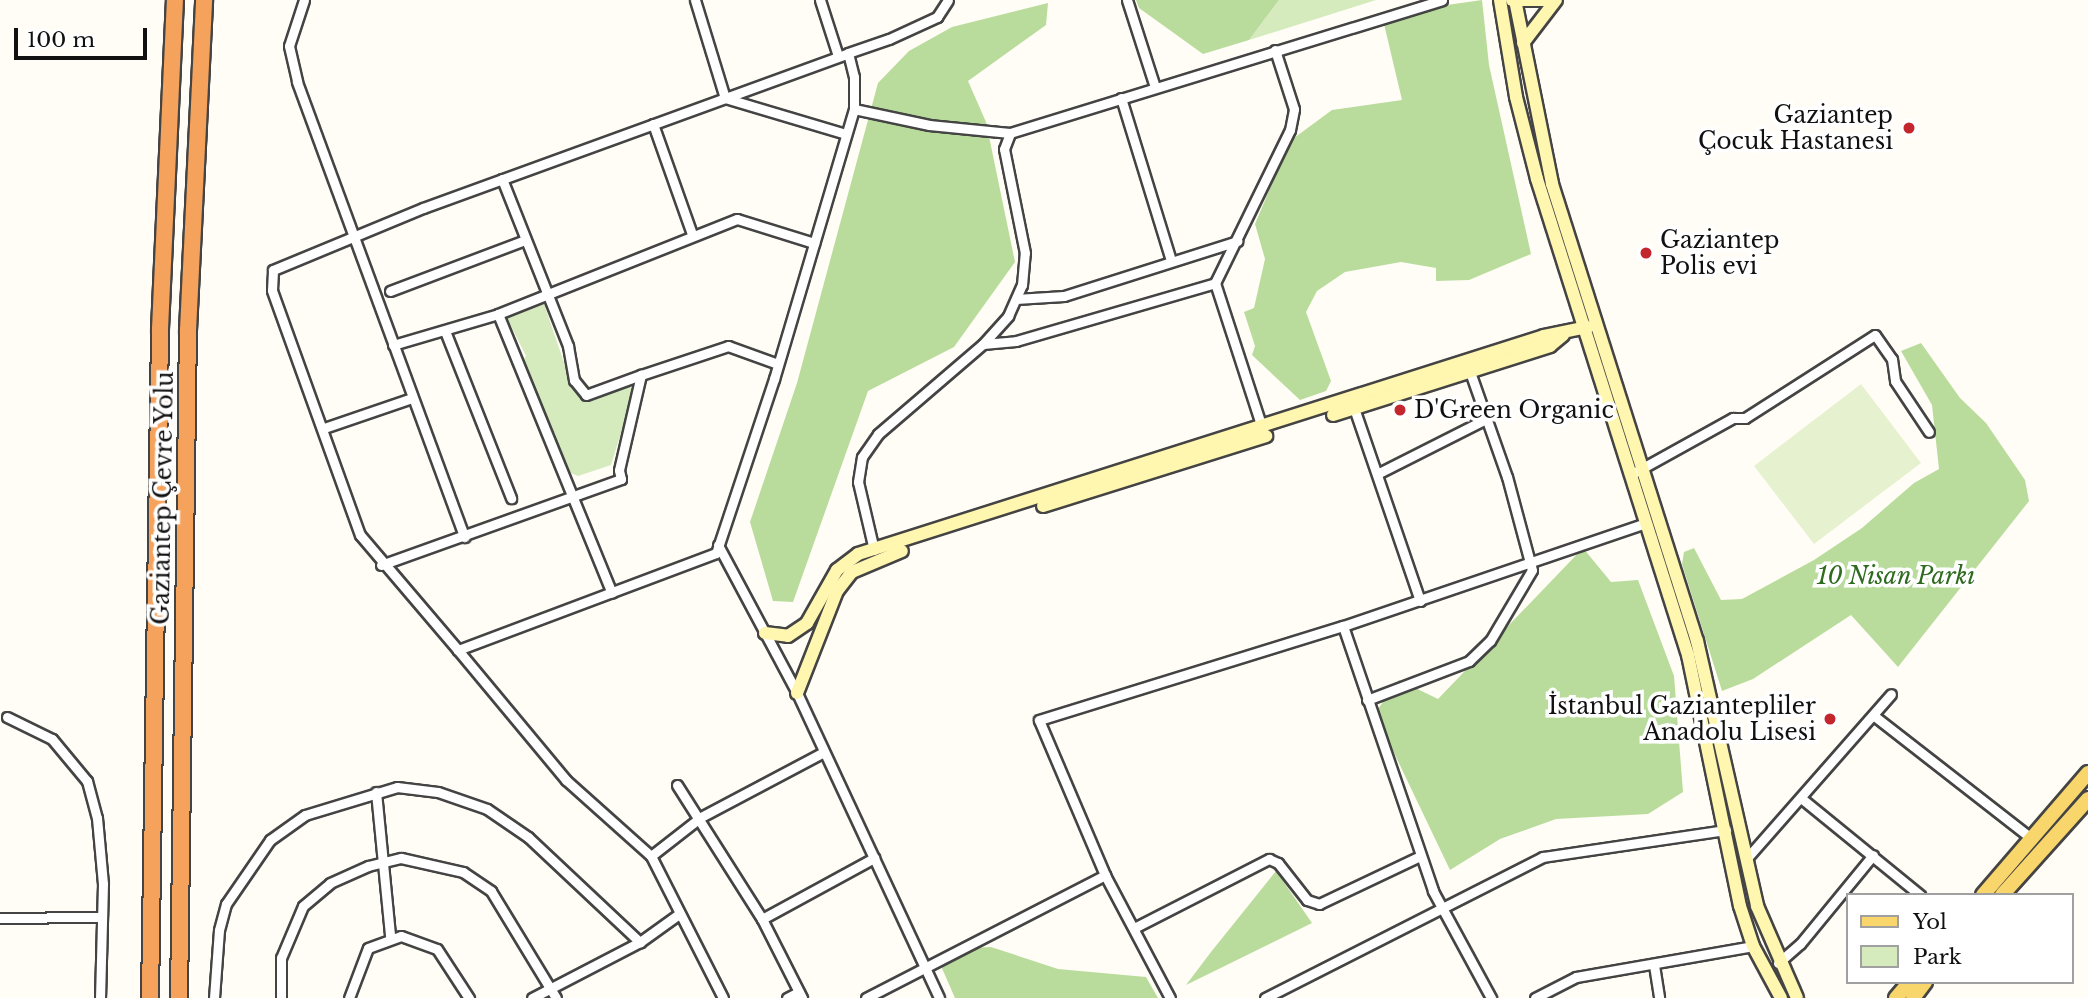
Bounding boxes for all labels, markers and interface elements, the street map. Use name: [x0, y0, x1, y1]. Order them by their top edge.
scale bar: [18, 14, 150, 58]
text: 100 m: [27, 27, 95, 53]
place label: Gaziantep Çocuk Hastanesi: [1698, 101, 1893, 155]
marker: Gaziantep Çocuk Hastanesi: [1899, 118, 1919, 138]
place label: Gaziantep Polis evi: [1660, 226, 1779, 280]
marker: Gaziantep Polis evi: [1638, 245, 1654, 261]
street label: Gaziantep Çevre Yolu: [147, 371, 179, 625]
place label: D'Green Organic: [1414, 396, 1614, 424]
marker: D'Green Organic: [1392, 402, 1408, 418]
park label: 10 Nisan Parkı: [1816, 562, 1976, 590]
place label: İstanbul Gaziantepliler Anadolu Lisesi: [1548, 692, 1816, 746]
marker: İstanbul Gaziantepliler Anadolu Lisesi: [1822, 711, 1838, 727]
legend: [1846, 893, 2074, 984]
text: Yol: [1913, 909, 1947, 935]
text: Park: [1913, 944, 1962, 970]

